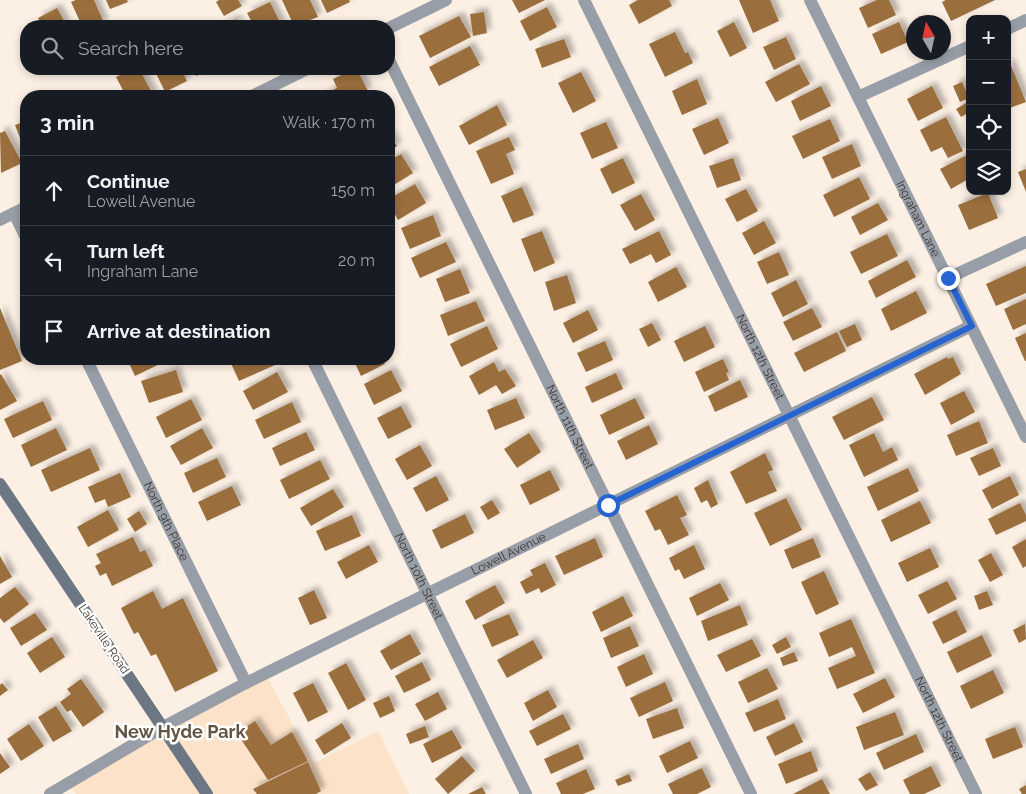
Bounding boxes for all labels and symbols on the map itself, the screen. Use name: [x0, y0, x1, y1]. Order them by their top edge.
north arrow: [906, 15, 951, 60]
street label: Ingraham Lane: [893, 178, 943, 259]
route end: [937, 267, 960, 290]
street label: North 12th Street: [733, 312, 787, 402]
street label: North 11th Street: [543, 382, 597, 471]
street label: North 9th Place: [141, 479, 192, 563]
route start: [597, 494, 620, 517]
street label: Lowell Avenue: [469, 529, 548, 578]
street label: North 10th Street: [392, 531, 446, 622]
street label: Lakeville Road: [76, 602, 132, 676]
street label: North 12th Street: [912, 674, 966, 764]
district label: New Hyde Park: [114, 721, 247, 742]

